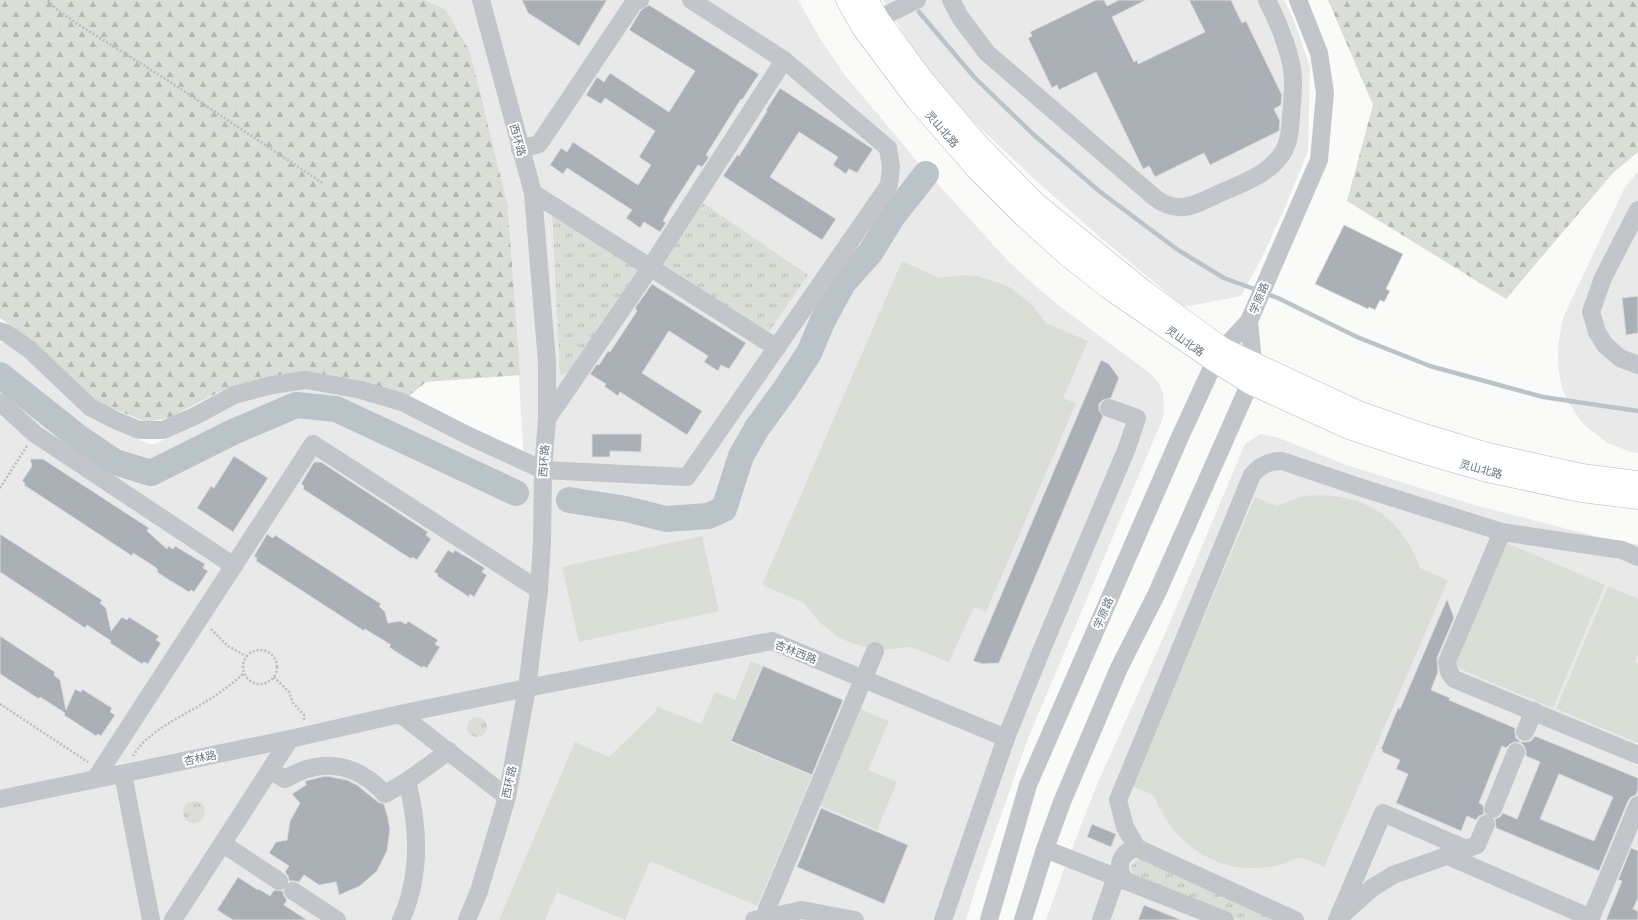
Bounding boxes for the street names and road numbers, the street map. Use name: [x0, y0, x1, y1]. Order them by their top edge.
street label: 灵山北路: [923, 108, 961, 150]
street label: 西环路: [508, 123, 528, 157]
street label: 学原路: [1247, 280, 1271, 316]
street label: 灵山北路: [1164, 323, 1206, 359]
street label: 西环路: [537, 444, 551, 478]
street label: 灵山北路: [1458, 458, 1504, 480]
street label: 学原路: [1091, 595, 1115, 631]
street label: 杏林西路: [773, 638, 819, 666]
street label: 杏林路: [183, 749, 217, 767]
street label: 西环路: [500, 765, 518, 799]

